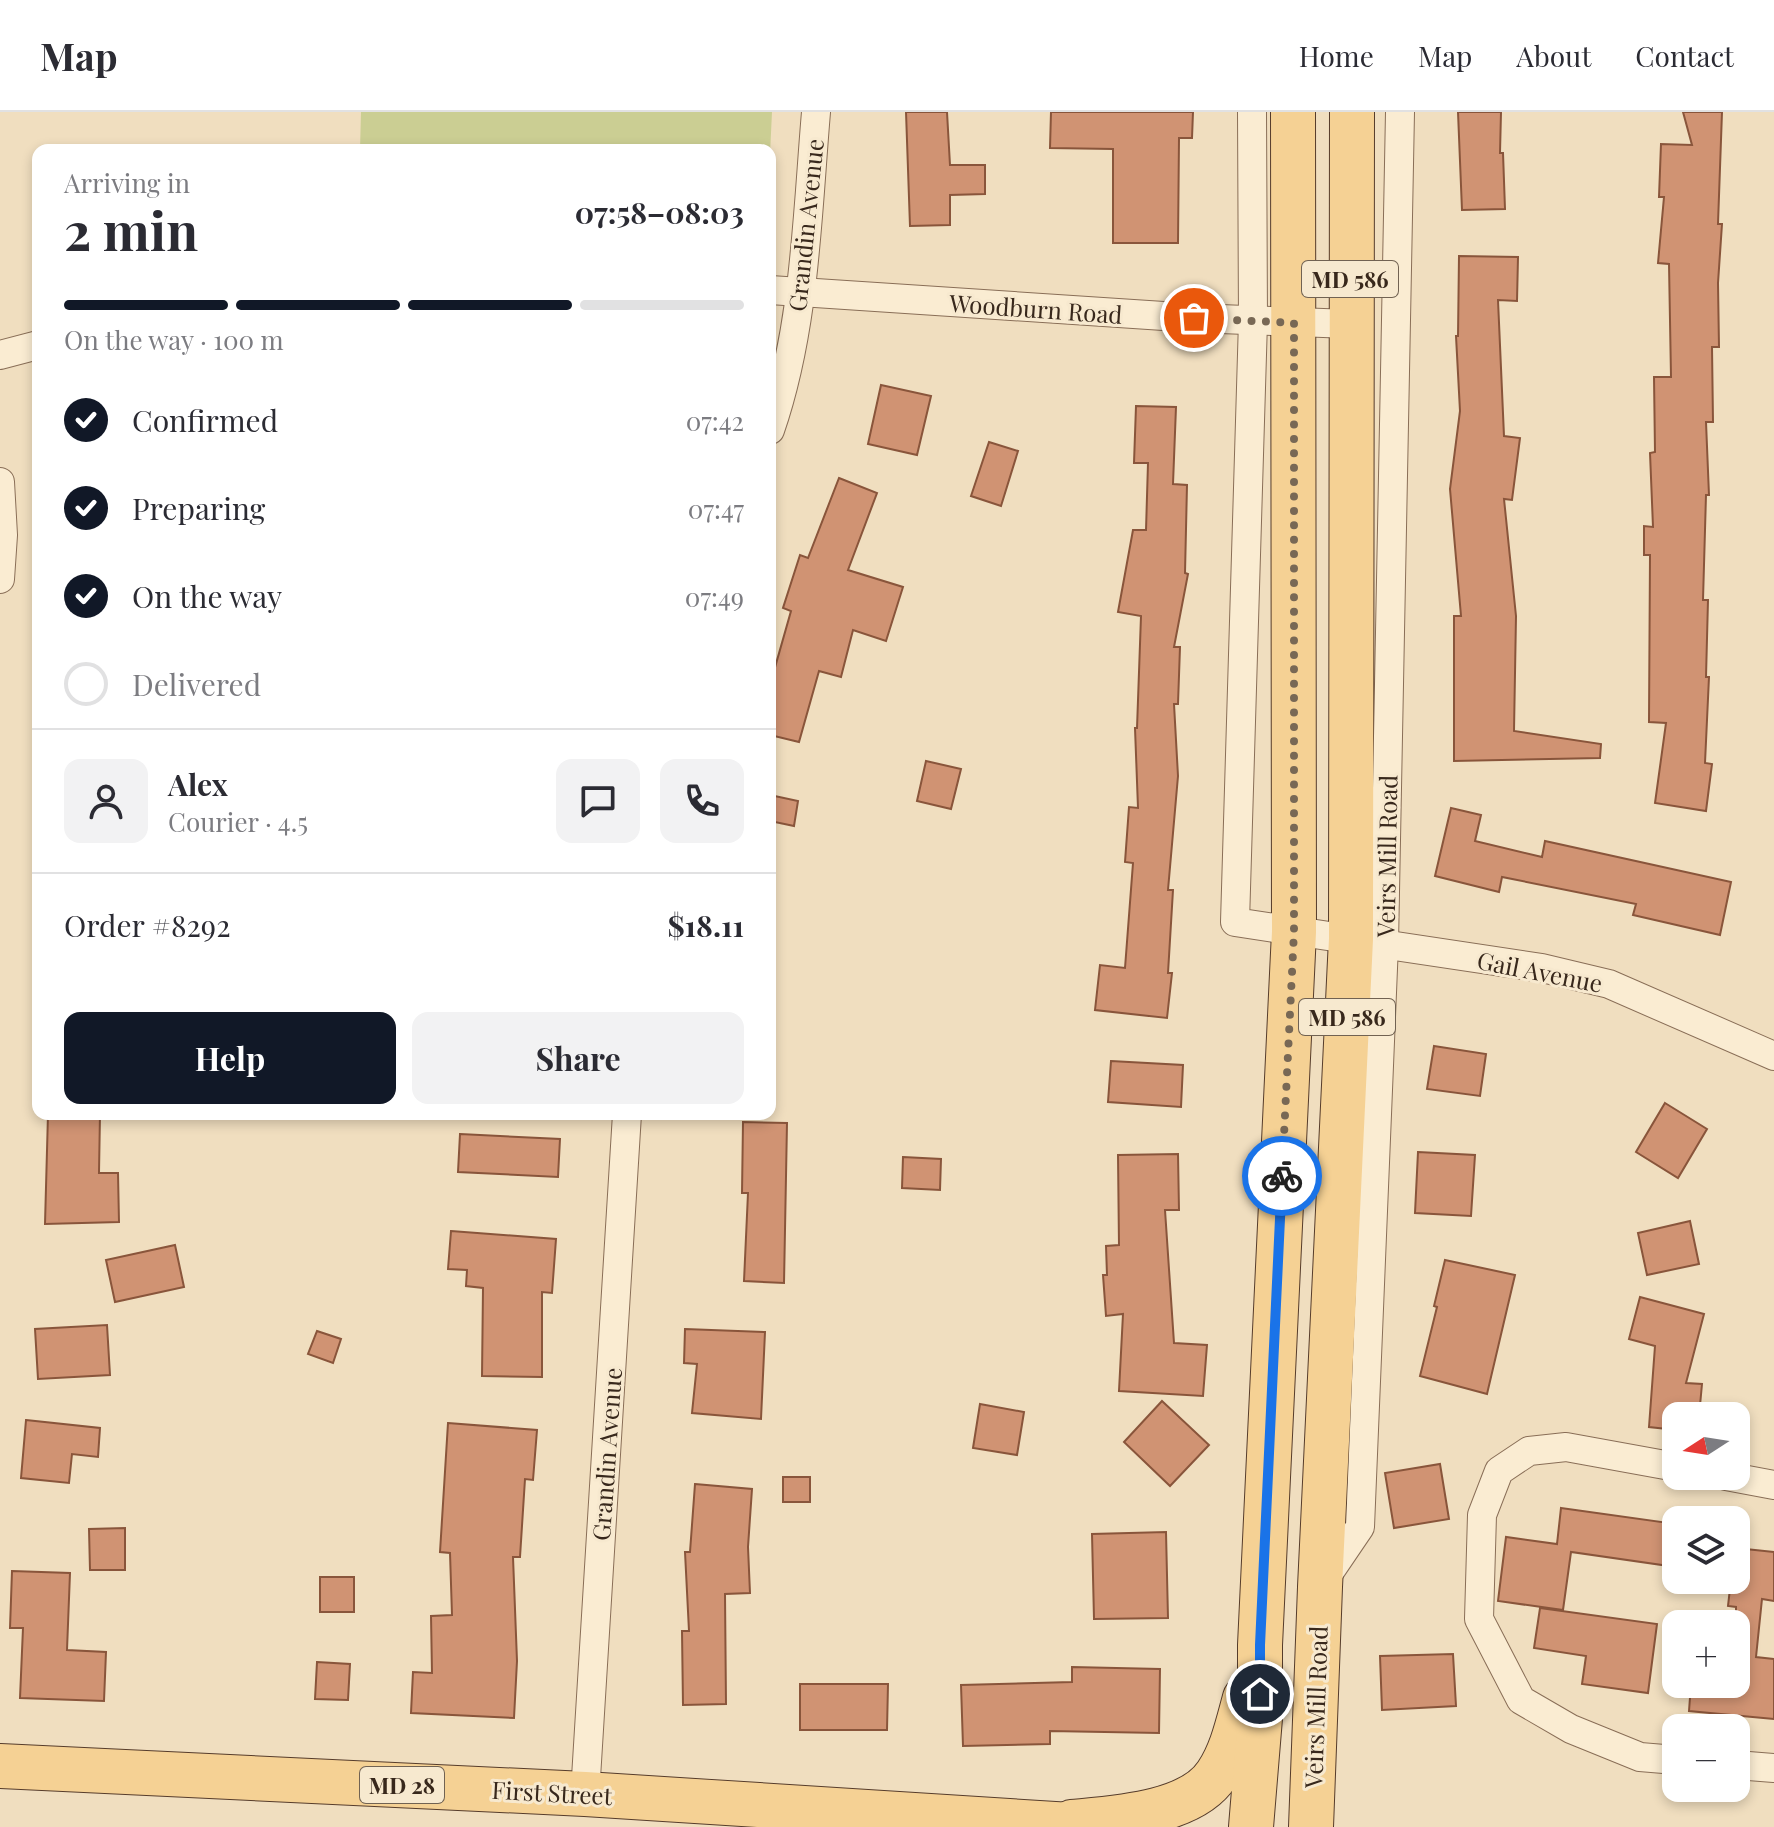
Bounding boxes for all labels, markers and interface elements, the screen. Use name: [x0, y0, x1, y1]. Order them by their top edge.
text: Map: [40, 30, 117, 81]
text: Home: [1299, 37, 1374, 74]
text: Map: [1418, 37, 1472, 74]
text: About: [1516, 37, 1591, 74]
text: Contact: [1635, 37, 1734, 74]
street label: Grandin Avenue: [780, 137, 830, 313]
text: Arriving in: [64, 165, 190, 200]
text: 07:58–08:03: [575, 192, 744, 232]
text: 2 min: [64, 195, 198, 264]
road number: MD 586: [1302, 261, 1398, 297]
pin: [1160, 284, 1228, 352]
street label: Woodburn Road: [947, 286, 1124, 330]
icon: bag: [1172, 296, 1216, 340]
text: On the way · 100 m: [64, 322, 284, 357]
icon: check: [64, 398, 108, 442]
text: Confirmed: [132, 400, 278, 440]
text: 07:42: [686, 403, 744, 438]
icon: check: [64, 486, 108, 530]
text: Preparing: [132, 488, 265, 528]
text: 07:47: [688, 491, 744, 526]
icon: check: [64, 574, 108, 618]
text: On the way: [132, 576, 282, 616]
text: 07:49: [685, 579, 744, 614]
text: Delivered: [132, 664, 261, 704]
button: person: [64, 759, 148, 843]
button: chat: [556, 759, 640, 843]
button: phone: [660, 759, 744, 843]
text: Alex: [168, 764, 228, 804]
street label: Veirs Mill Road: [1369, 774, 1403, 939]
text: Courier · 4.5: [168, 804, 308, 839]
text: Order #8292: [64, 905, 231, 945]
text: $18.11: [667, 905, 744, 945]
street label: Gail Avenue: [1475, 943, 1605, 999]
road number: MD 586: [1299, 999, 1395, 1035]
button: Help: [64, 1012, 396, 1104]
button: Share: [412, 1012, 744, 1104]
courier: [1242, 1136, 1322, 1216]
icon: bike: [1260, 1154, 1304, 1198]
street label: Grandin Avenue: [584, 1366, 628, 1542]
north arrow: [1662, 1402, 1750, 1490]
map controls: [1662, 1402, 1750, 1802]
button: layers: [1662, 1506, 1750, 1594]
button: +: [1662, 1610, 1750, 1698]
street label: Veirs Mill Road: [1296, 1625, 1334, 1790]
pin: [1226, 1660, 1294, 1728]
icon: home: [1238, 1672, 1282, 1716]
button: −: [1662, 1714, 1750, 1802]
road number: MD 28: [360, 1767, 444, 1803]
street label: First Street: [491, 1773, 614, 1811]

